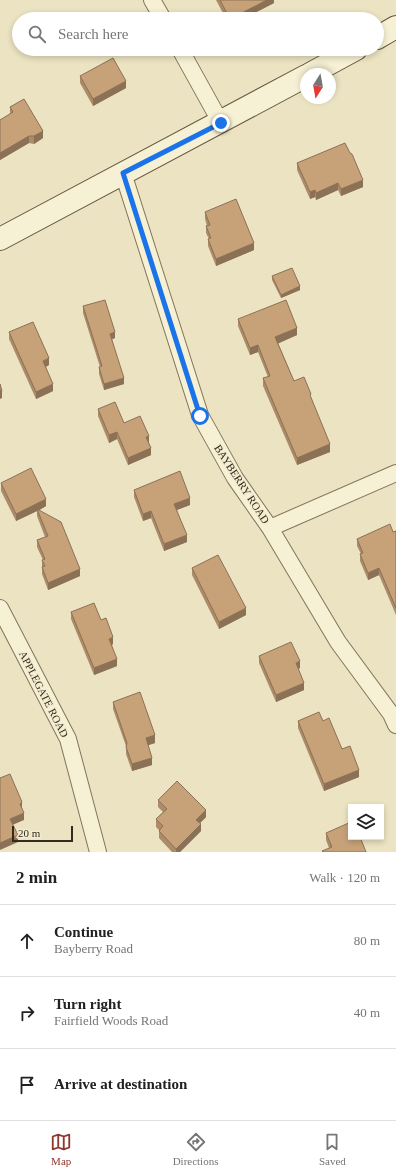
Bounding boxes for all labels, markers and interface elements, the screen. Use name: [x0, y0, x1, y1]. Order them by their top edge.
search box: [12, 12, 384, 56]
icon: search: [26, 23, 48, 45]
text: Search here: [58, 26, 128, 42]
north arrow: [300, 68, 336, 104]
route end: [212, 114, 230, 132]
route start: [191, 407, 209, 425]
street label: BAYBERRY ROAD: [212, 442, 272, 526]
street label: APPLEGATE ROAD: [17, 649, 71, 739]
map controls: [348, 804, 384, 840]
button: layers: [348, 804, 384, 840]
scale bar: [12, 824, 73, 843]
text: 20 m: [18, 827, 40, 839]
text: 2 min: [16, 868, 57, 887]
text: Walk · 120 m: [309, 870, 380, 885]
text: Continue: [54, 924, 113, 940]
icon: ahead: [16, 930, 38, 952]
text: 80 m: [354, 933, 380, 948]
text: Bayberry Road: [54, 941, 133, 956]
text: Turn right: [54, 996, 121, 1012]
icon: right: [16, 1002, 38, 1024]
text: 40 m: [354, 1005, 380, 1020]
text: Fairfield Woods Road: [54, 1013, 168, 1028]
icon: arrive: [16, 1074, 38, 1096]
text: Arrive at destination: [54, 1076, 187, 1092]
tab: Map: [50, 1131, 72, 1167]
tab: Directions: [173, 1131, 218, 1167]
tab: Saved: [319, 1131, 346, 1167]

